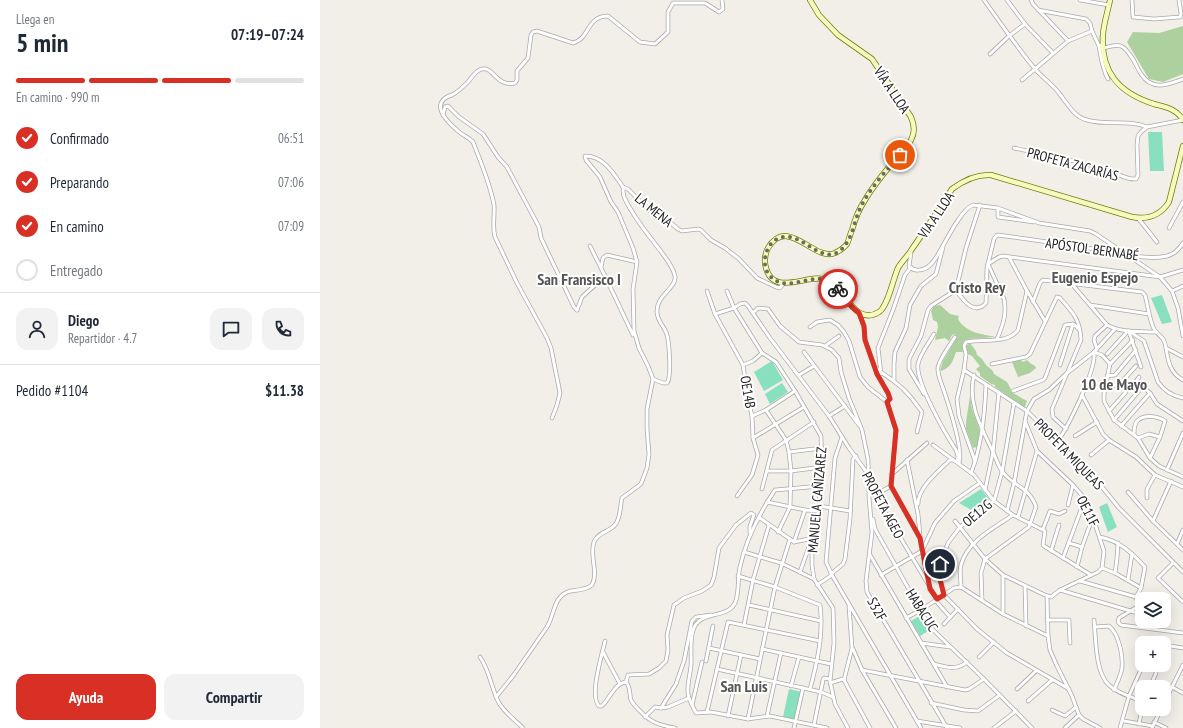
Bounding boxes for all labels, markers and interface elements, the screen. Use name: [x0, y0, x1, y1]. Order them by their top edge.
text: Llega en: [16, 11, 54, 28]
text: 07:19–07:24: [231, 25, 304, 44]
text: 5 min: [16, 26, 69, 59]
street label: VÍA A LLOA: [869, 62, 914, 117]
text: En camino · 990 m: [16, 89, 100, 106]
icon: check: [16, 127, 38, 149]
text: Confirmado: [50, 129, 109, 148]
text: 06:51: [278, 130, 304, 147]
pin: [883, 138, 917, 172]
street label: PROFETA ZACARÍAS: [1025, 143, 1121, 185]
icon: bag: [889, 144, 911, 166]
icon: check: [16, 171, 38, 193]
text: Preparando: [50, 173, 109, 192]
text: 07:06: [278, 174, 304, 191]
street label: VIA A LLOA: [913, 188, 958, 243]
street label: LA MENA: [631, 189, 677, 231]
icon: check: [16, 215, 38, 237]
text: En camino: [50, 217, 104, 236]
text: 07:09: [278, 218, 304, 235]
street label: APÓSTOL BERNABÉ: [1044, 234, 1140, 264]
text: Entregado: [50, 261, 103, 280]
district label: Eugenio Espejo: [1052, 267, 1138, 287]
district label: San Fransisco I: [537, 269, 621, 289]
courier: [818, 269, 858, 309]
district label: Cristo Rey: [949, 277, 1006, 297]
icon: bike: [827, 278, 849, 300]
button: person: [16, 308, 58, 350]
button: chat: [210, 308, 252, 350]
button: phone: [262, 308, 304, 350]
text: Diego: [68, 311, 99, 330]
text: Repartidor · 4.7: [68, 330, 137, 347]
street label: OE14B: [736, 374, 760, 410]
district label: 10 de Mayo: [1081, 374, 1147, 394]
text: Pedido #1104: [16, 381, 88, 400]
text: $11.38: [265, 381, 304, 400]
street label: PROFETA MIQUEAS: [1030, 414, 1108, 494]
street label: MANUELA CAÑIZAREZ: [803, 446, 831, 554]
street label: PROFETA AGEO: [858, 468, 908, 542]
street label: OE11F: [1073, 493, 1103, 530]
street label: OE12G: [959, 495, 996, 531]
pin: [923, 547, 957, 581]
icon: home: [929, 553, 951, 575]
street label: HABACUC: [902, 585, 942, 635]
map controls: [1135, 592, 1171, 716]
button: layers: [1135, 592, 1171, 628]
street label: S32F: [863, 594, 891, 624]
button: +: [1135, 636, 1171, 672]
button: Ayuda: [16, 674, 156, 720]
button: Compartir: [164, 674, 304, 720]
district label: San Luis: [720, 676, 768, 696]
button: −: [1135, 680, 1171, 716]

